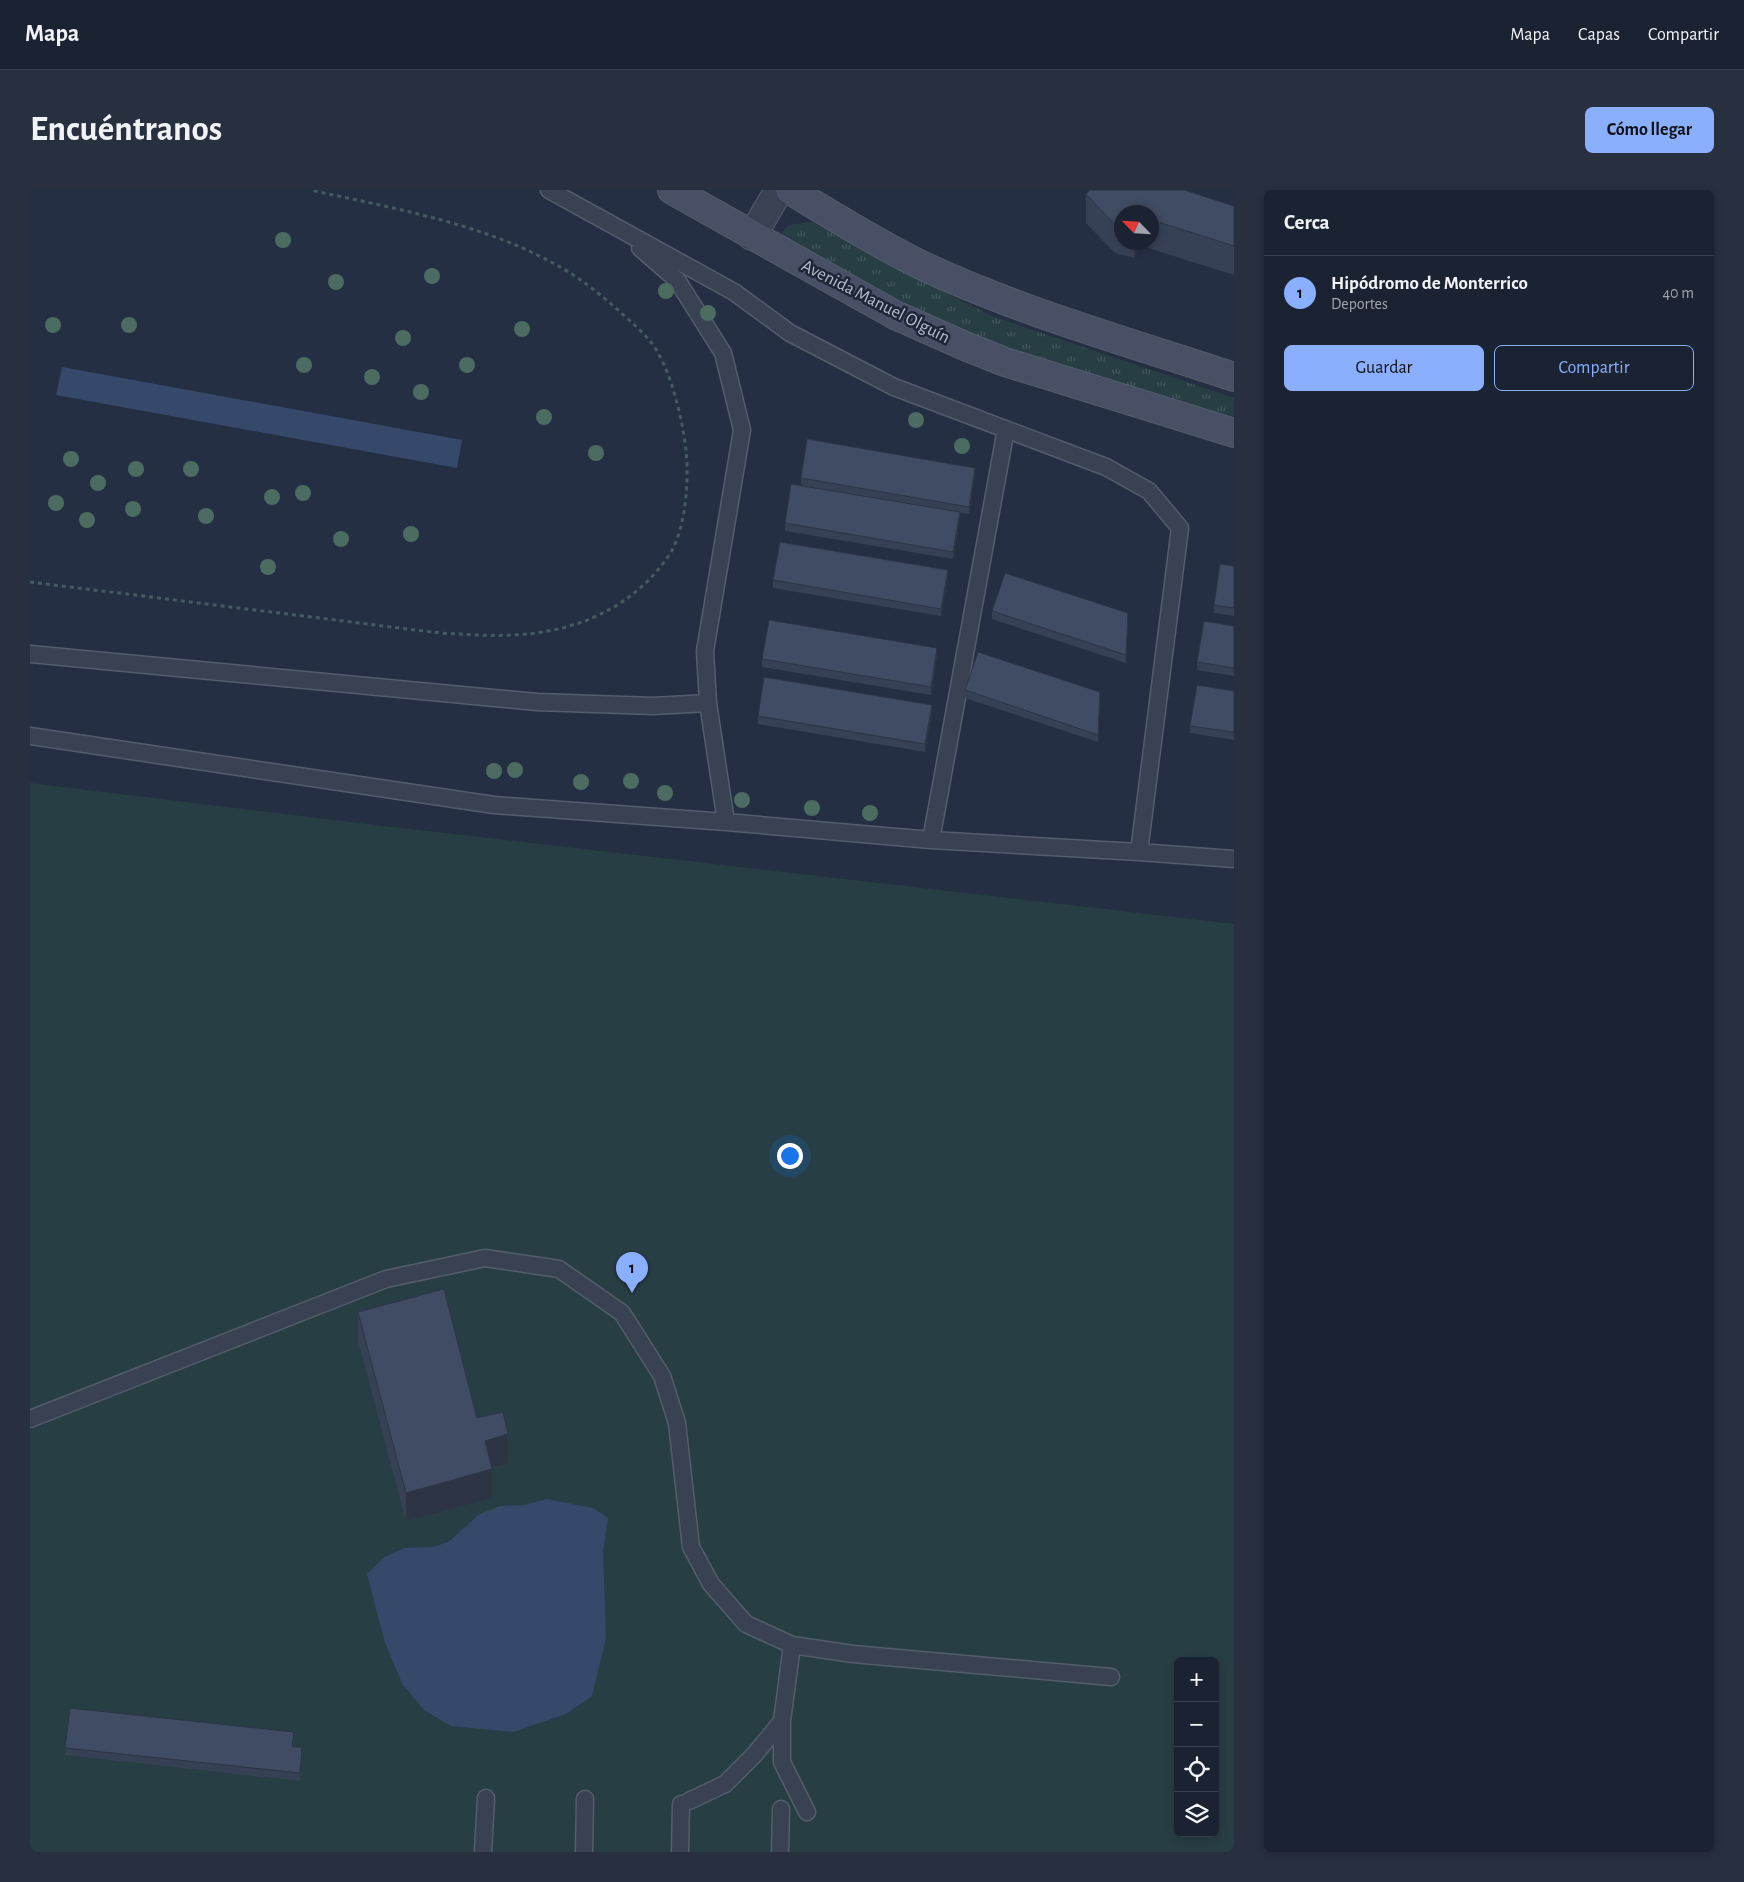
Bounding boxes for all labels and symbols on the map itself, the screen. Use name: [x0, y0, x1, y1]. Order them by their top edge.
north arrow: [1114, 205, 1159, 250]
street label: Avenida Manuel Olguín: [799, 257, 953, 347]
your location: [777, 1143, 803, 1169]
pin: 1: [616, 1252, 648, 1293]

